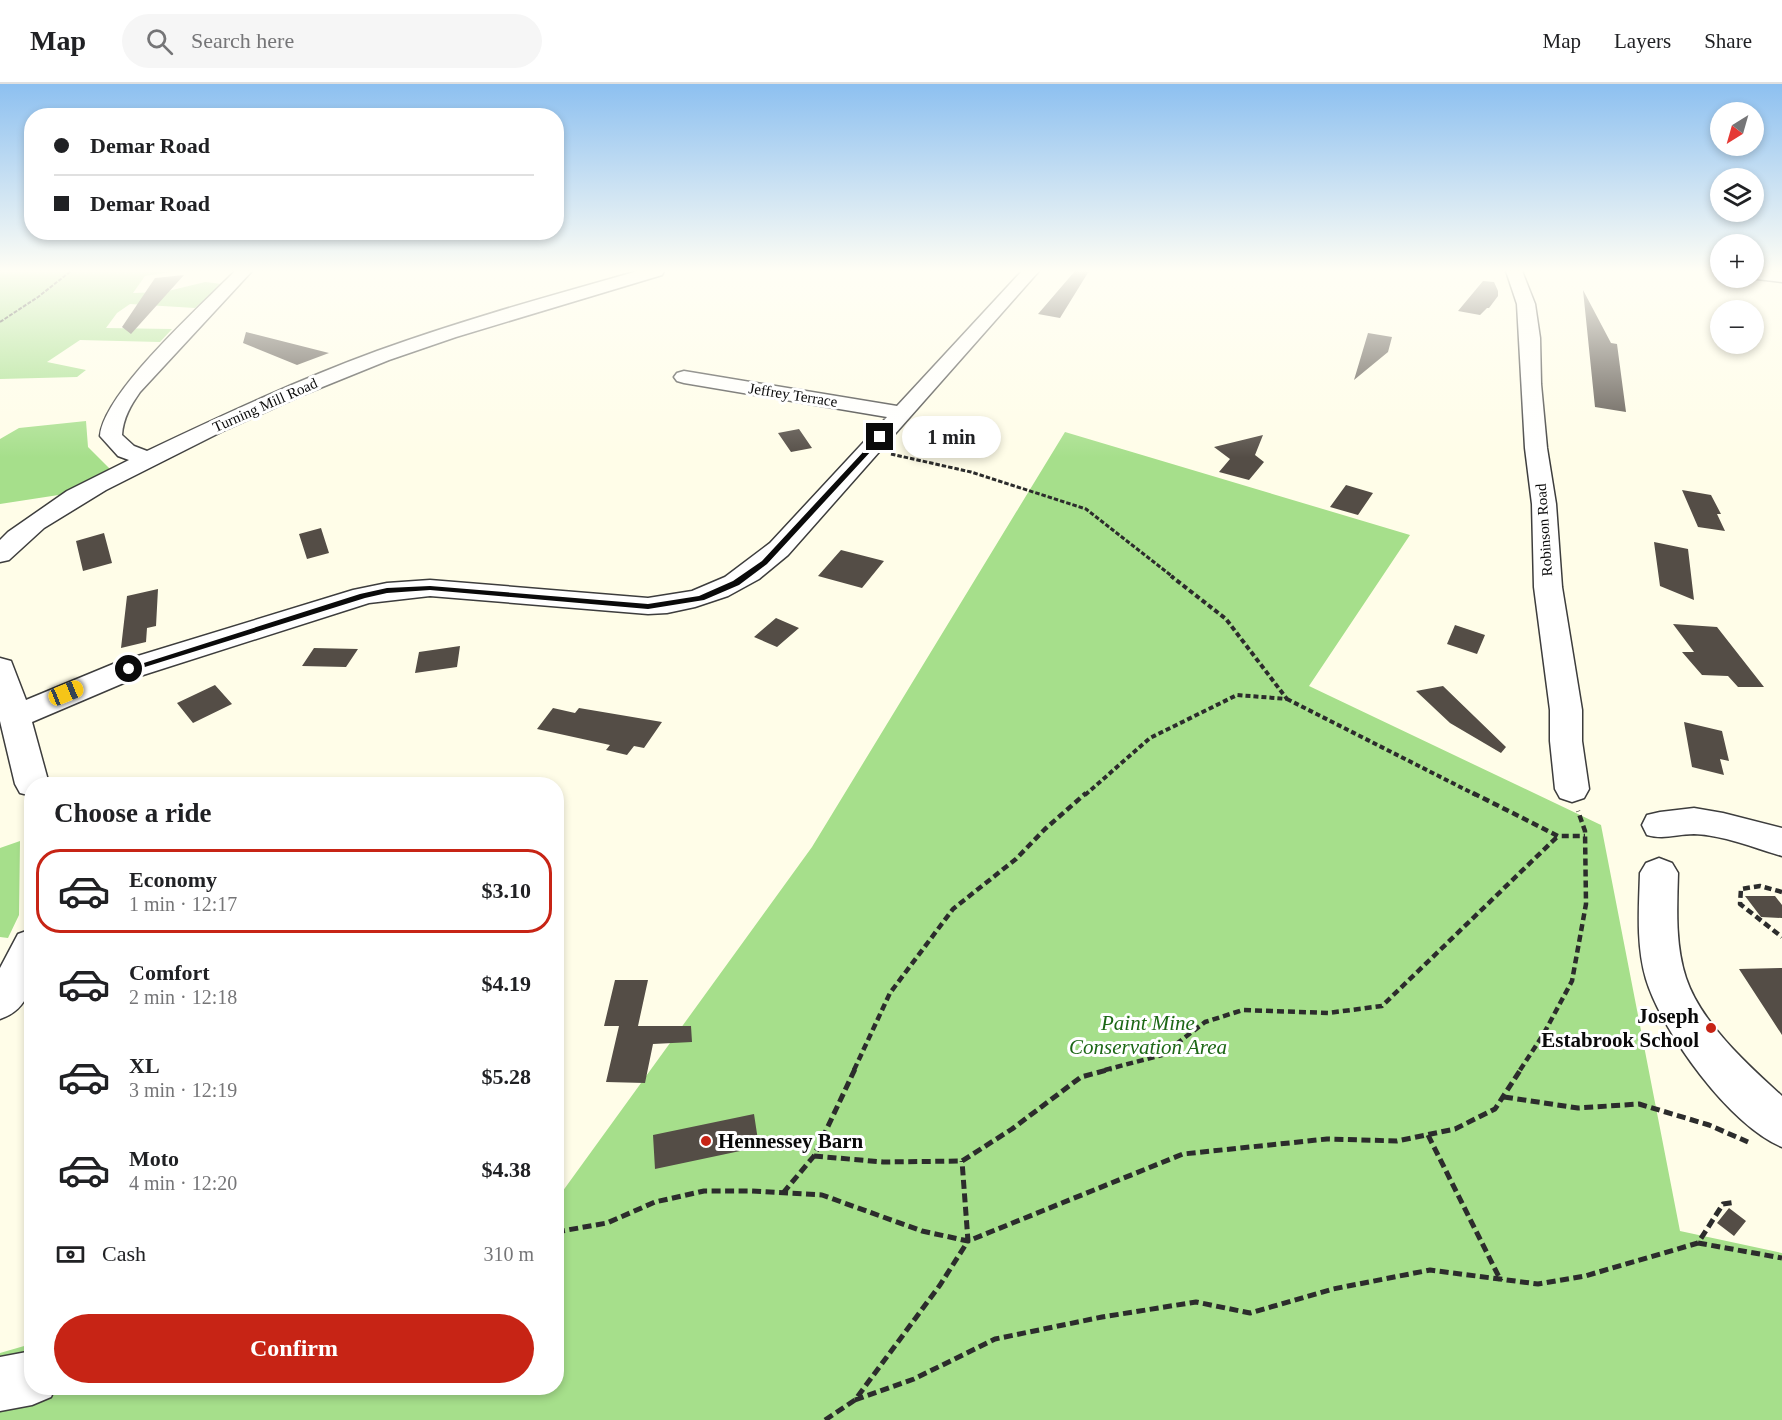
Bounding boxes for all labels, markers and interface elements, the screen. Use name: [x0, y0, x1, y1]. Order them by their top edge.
search box: [122, 14, 542, 68]
text: Map: [30, 25, 86, 56]
icon: search: [143, 25, 176, 58]
text: Search here: [191, 28, 294, 53]
text: Map: [1543, 29, 1581, 53]
text: Layers: [1614, 29, 1671, 53]
text: Share: [1704, 29, 1752, 53]
north arrow: [1710, 102, 1764, 156]
map controls: [1710, 102, 1764, 354]
text: Demar Road: [90, 133, 210, 158]
button: layers: [1710, 168, 1764, 222]
text: Demar Road: [90, 191, 210, 216]
button: +: [1710, 234, 1764, 288]
button: −: [1710, 300, 1764, 354]
street label: Turning Mill Road: [210, 375, 320, 435]
street label: Jeffrey Terrace: [748, 380, 839, 410]
callout: 1 min: [901, 416, 1000, 458]
route end: [866, 423, 893, 450]
text: 1 min: [927, 426, 976, 448]
street label: Robinson Road: [1533, 483, 1555, 577]
route start: [115, 655, 142, 682]
car: [46, 678, 86, 708]
text: Choose a ride: [54, 798, 212, 828]
icon: car: [57, 864, 111, 918]
text: Economy: [129, 867, 217, 892]
text: $3.10: [482, 878, 531, 903]
text: 1 min · 12:17: [129, 893, 237, 915]
icon: car: [57, 957, 111, 1011]
text: Comfort: [129, 960, 210, 985]
text: $4.19: [482, 971, 531, 996]
text: 2 min · 12:18: [129, 986, 237, 1008]
place label: Joseph Estabrook School: [1541, 1004, 1699, 1052]
park label: Paint Mine Conservation Area: [1069, 1011, 1227, 1059]
marker: Joseph Estabrook School: [1704, 1021, 1718, 1035]
icon: car: [57, 1050, 111, 1104]
text: XL: [129, 1053, 160, 1078]
text: $5.28: [482, 1064, 531, 1089]
text: 3 min · 12:19: [129, 1079, 237, 1101]
place label: Hennessey Barn: [718, 1129, 864, 1153]
marker: Hennessey Barn: [699, 1134, 713, 1148]
icon: car: [57, 1143, 111, 1197]
text: Moto: [129, 1146, 179, 1171]
text: $4.38: [482, 1157, 531, 1182]
text: 4 min · 12:20: [129, 1172, 237, 1194]
icon: cash: [54, 1238, 87, 1271]
text: Cash: [102, 1241, 146, 1266]
text: 310 m: [483, 1243, 534, 1265]
button: Confirm: [54, 1314, 534, 1383]

